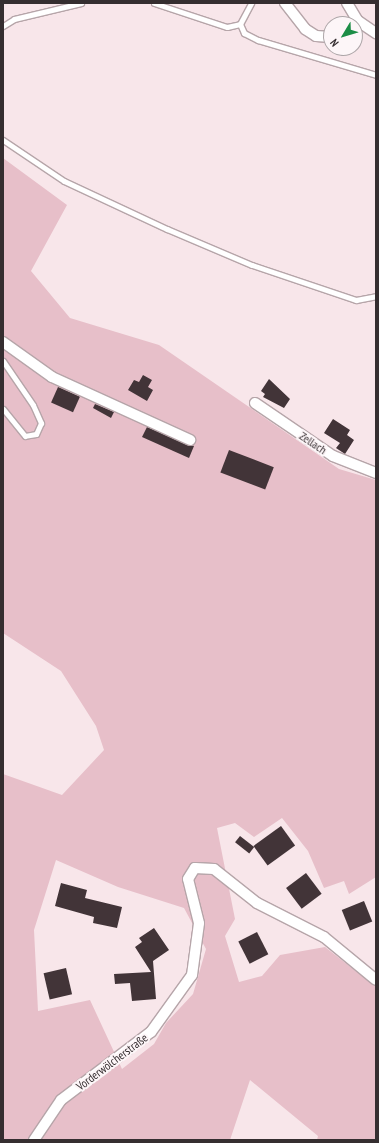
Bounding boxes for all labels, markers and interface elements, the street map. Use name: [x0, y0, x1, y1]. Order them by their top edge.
north arrow: [323, 16, 363, 56]
text: N: [327, 36, 342, 49]
street label: Zellach: [297, 429, 329, 457]
street label: Vorderwölcherstraße: [73, 1030, 151, 1094]

